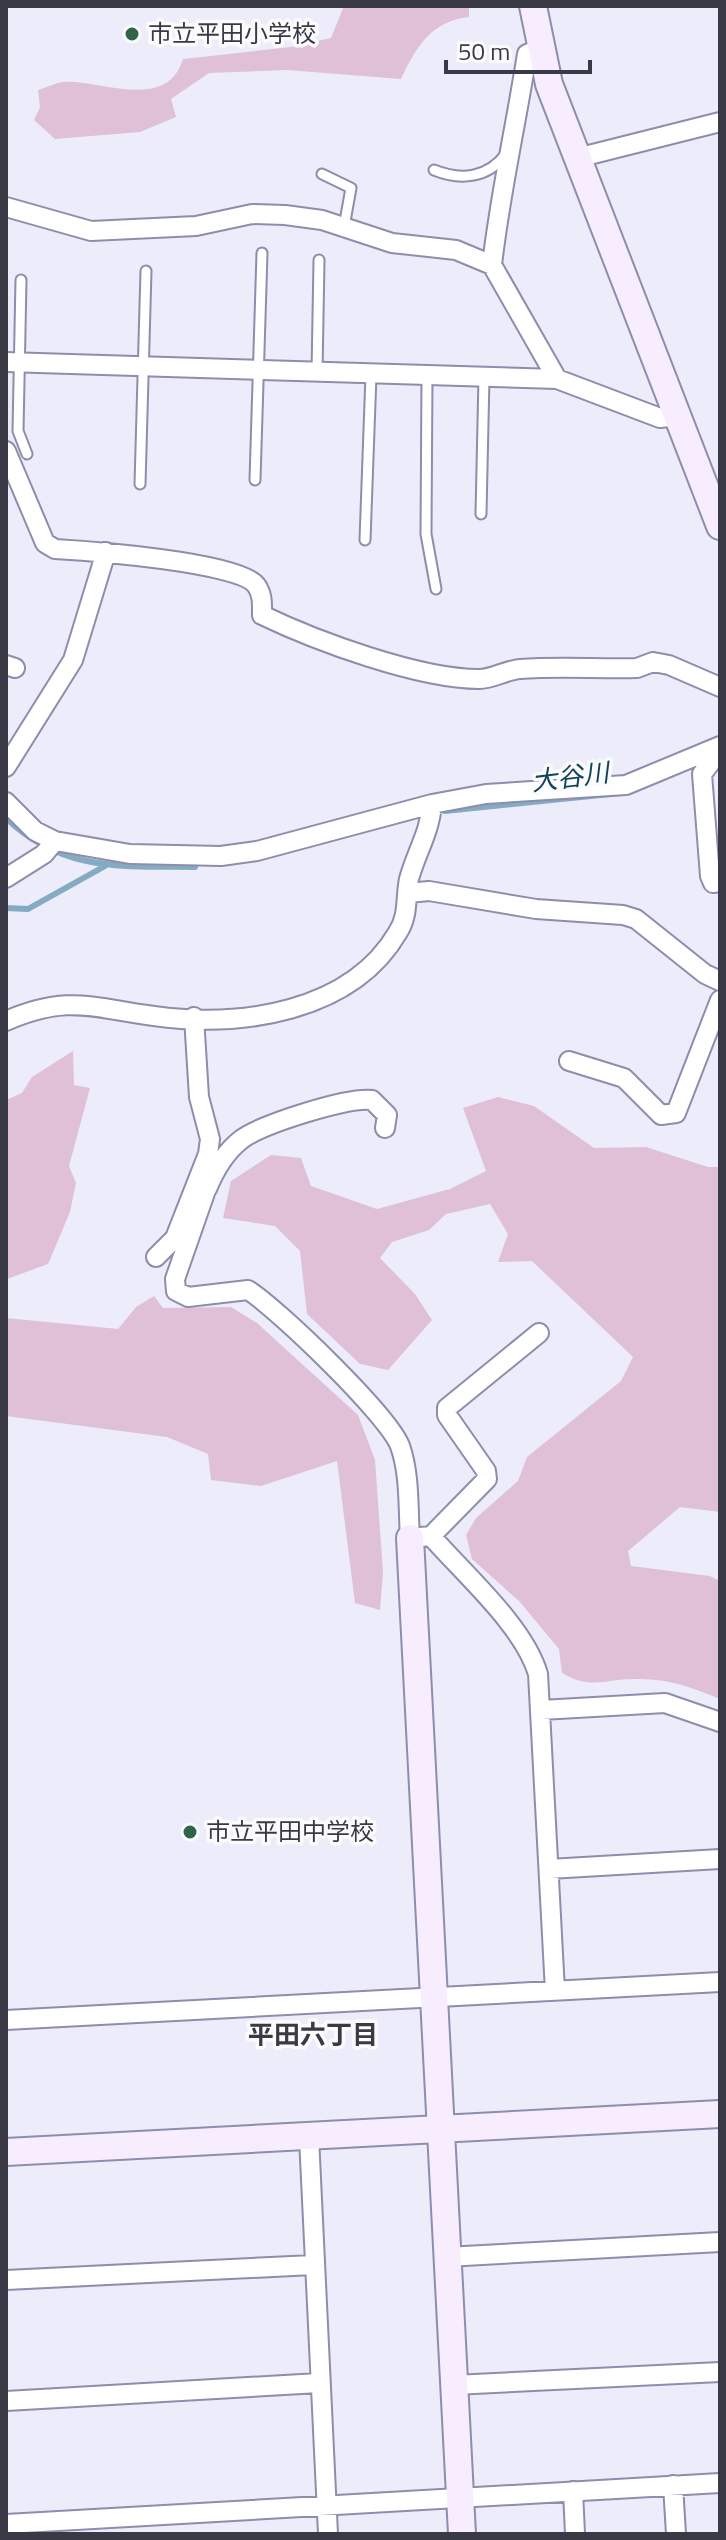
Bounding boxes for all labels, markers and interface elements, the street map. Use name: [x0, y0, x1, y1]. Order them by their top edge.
place label: 市立平田小学校: [148, 15, 316, 51]
scale bar: [446, 24, 590, 74]
marker: 市立平田小学校: [123, 25, 141, 43]
text: 50 m: [458, 33, 510, 69]
water label: 大谷川: [529, 752, 614, 801]
place label: 市立平田中学校: [206, 1813, 374, 1849]
marker: 市立平田中学校: [181, 1823, 199, 1841]
district label: 平田六丁目: [248, 2015, 378, 2054]

